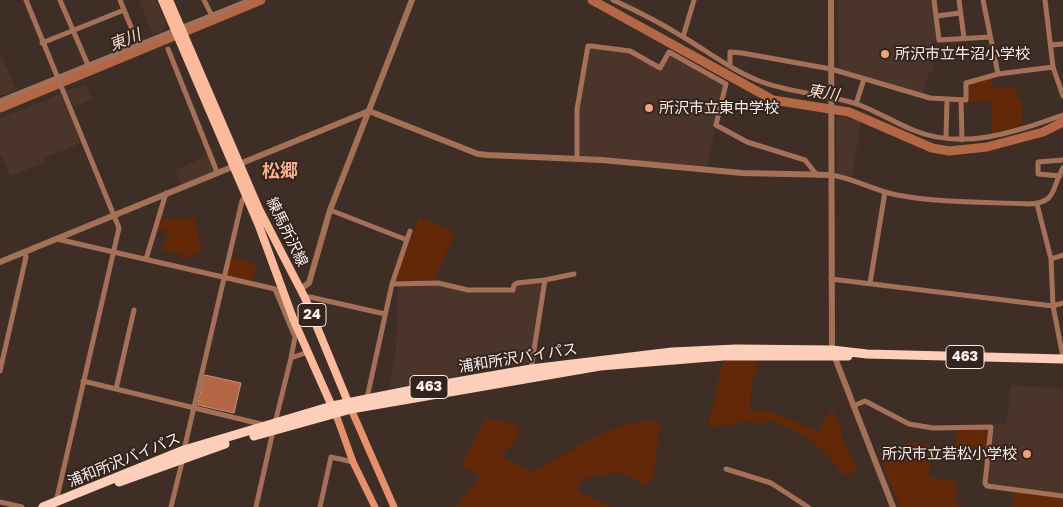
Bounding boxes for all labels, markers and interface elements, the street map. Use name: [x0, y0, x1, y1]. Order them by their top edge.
water label: 東川: [107, 25, 143, 55]
place label: 所沢市立牛沼小学校: [895, 45, 1030, 63]
marker: 所沢市立牛沼小学校: [879, 48, 891, 60]
water label: 東川: [806, 81, 840, 105]
place label: 所沢市立東中学校: [659, 99, 779, 117]
marker: 所沢市立東中学校: [643, 102, 655, 114]
district label: 松郷: [262, 160, 298, 182]
street label: 練馬所沢線: [262, 194, 312, 270]
road number: 24: [298, 304, 326, 326]
street label: 浦和所沢バイパス: [457, 340, 579, 376]
road number: 463: [946, 346, 984, 368]
road number: 463: [410, 376, 448, 398]
street label: 浦和所沢バイパス: [65, 429, 183, 491]
place label: 所沢市立若松小学校: [882, 445, 1017, 463]
marker: 所沢市立若松小学校: [1021, 448, 1033, 460]

